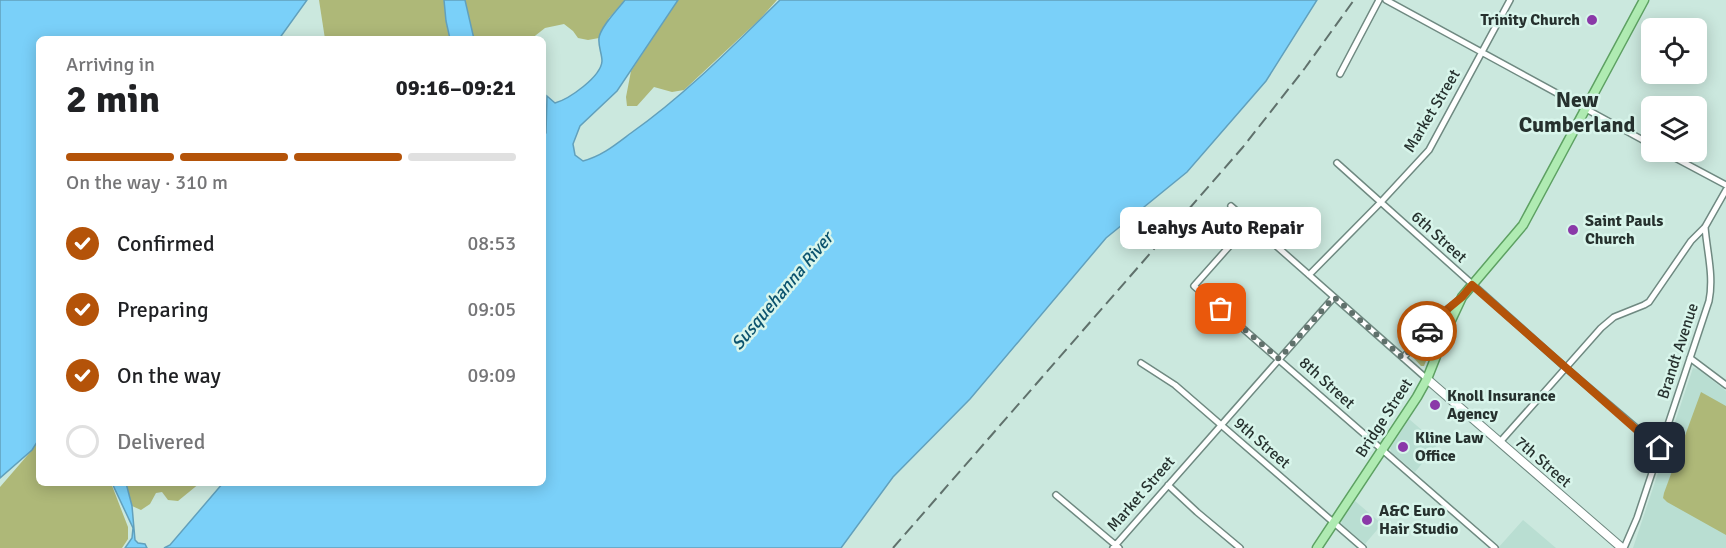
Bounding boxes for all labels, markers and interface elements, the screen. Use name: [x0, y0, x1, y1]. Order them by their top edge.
place label: Trinity Church: [1480, 10, 1580, 30]
marker: Trinity Church: [1585, 13, 1599, 27]
map controls: [1641, 18, 1707, 162]
button: locate: [1641, 18, 1707, 84]
text: Arriving in: [66, 52, 155, 77]
street label: Market Street: [1399, 65, 1465, 156]
text: 09:16–09:21: [396, 74, 516, 101]
text: 2 min: [66, 75, 160, 123]
district label: New Cumberland: [1519, 86, 1635, 138]
button: layers: [1641, 96, 1707, 162]
text: On the way · 310 m: [66, 170, 228, 195]
callout: Leahys Auto Repair: [1120, 207, 1322, 249]
street label: 6th Street: [1407, 207, 1471, 267]
place label: Saint Pauls Church: [1585, 211, 1663, 249]
text: Leahys Auto Repair: [1137, 215, 1304, 240]
marker: Saint Pauls Church: [1566, 223, 1580, 237]
water label: Susquehanna River: [726, 226, 839, 354]
icon: check: [66, 227, 99, 260]
text: Confirmed: [117, 230, 215, 257]
text: 08:53: [467, 231, 516, 256]
pin: [1195, 283, 1246, 334]
icon: bag: [1204, 292, 1237, 325]
icon: check: [66, 293, 99, 326]
text: Preparing: [117, 296, 209, 323]
text: 09:05: [467, 297, 516, 322]
street label: Brandt Avenue: [1653, 300, 1703, 402]
courier: [1397, 301, 1457, 361]
icon: car: [1411, 315, 1444, 348]
street label: 8th Street: [1295, 353, 1359, 413]
icon: check: [66, 359, 99, 392]
text: On the way: [117, 362, 221, 389]
text: 09:09: [467, 363, 516, 388]
street label: Bridge Street: [1351, 374, 1417, 461]
place label: Knoll Insurance Agency: [1447, 386, 1556, 424]
marker: Knoll Insurance Agency: [1428, 398, 1442, 412]
street label: 9th Street: [1230, 413, 1295, 473]
pin: [1634, 422, 1685, 473]
text: Delivered: [117, 428, 205, 455]
place label: Kline Law Office: [1415, 428, 1484, 466]
icon: home: [1643, 431, 1676, 464]
street label: 7th Street: [1511, 432, 1576, 492]
marker: Kline Law Office: [1396, 440, 1410, 454]
street label: Market Street: [1103, 452, 1179, 536]
place label: A&C Euro Hair Studio: [1379, 501, 1458, 539]
marker: A&C Euro Hair Studio: [1360, 513, 1374, 527]

